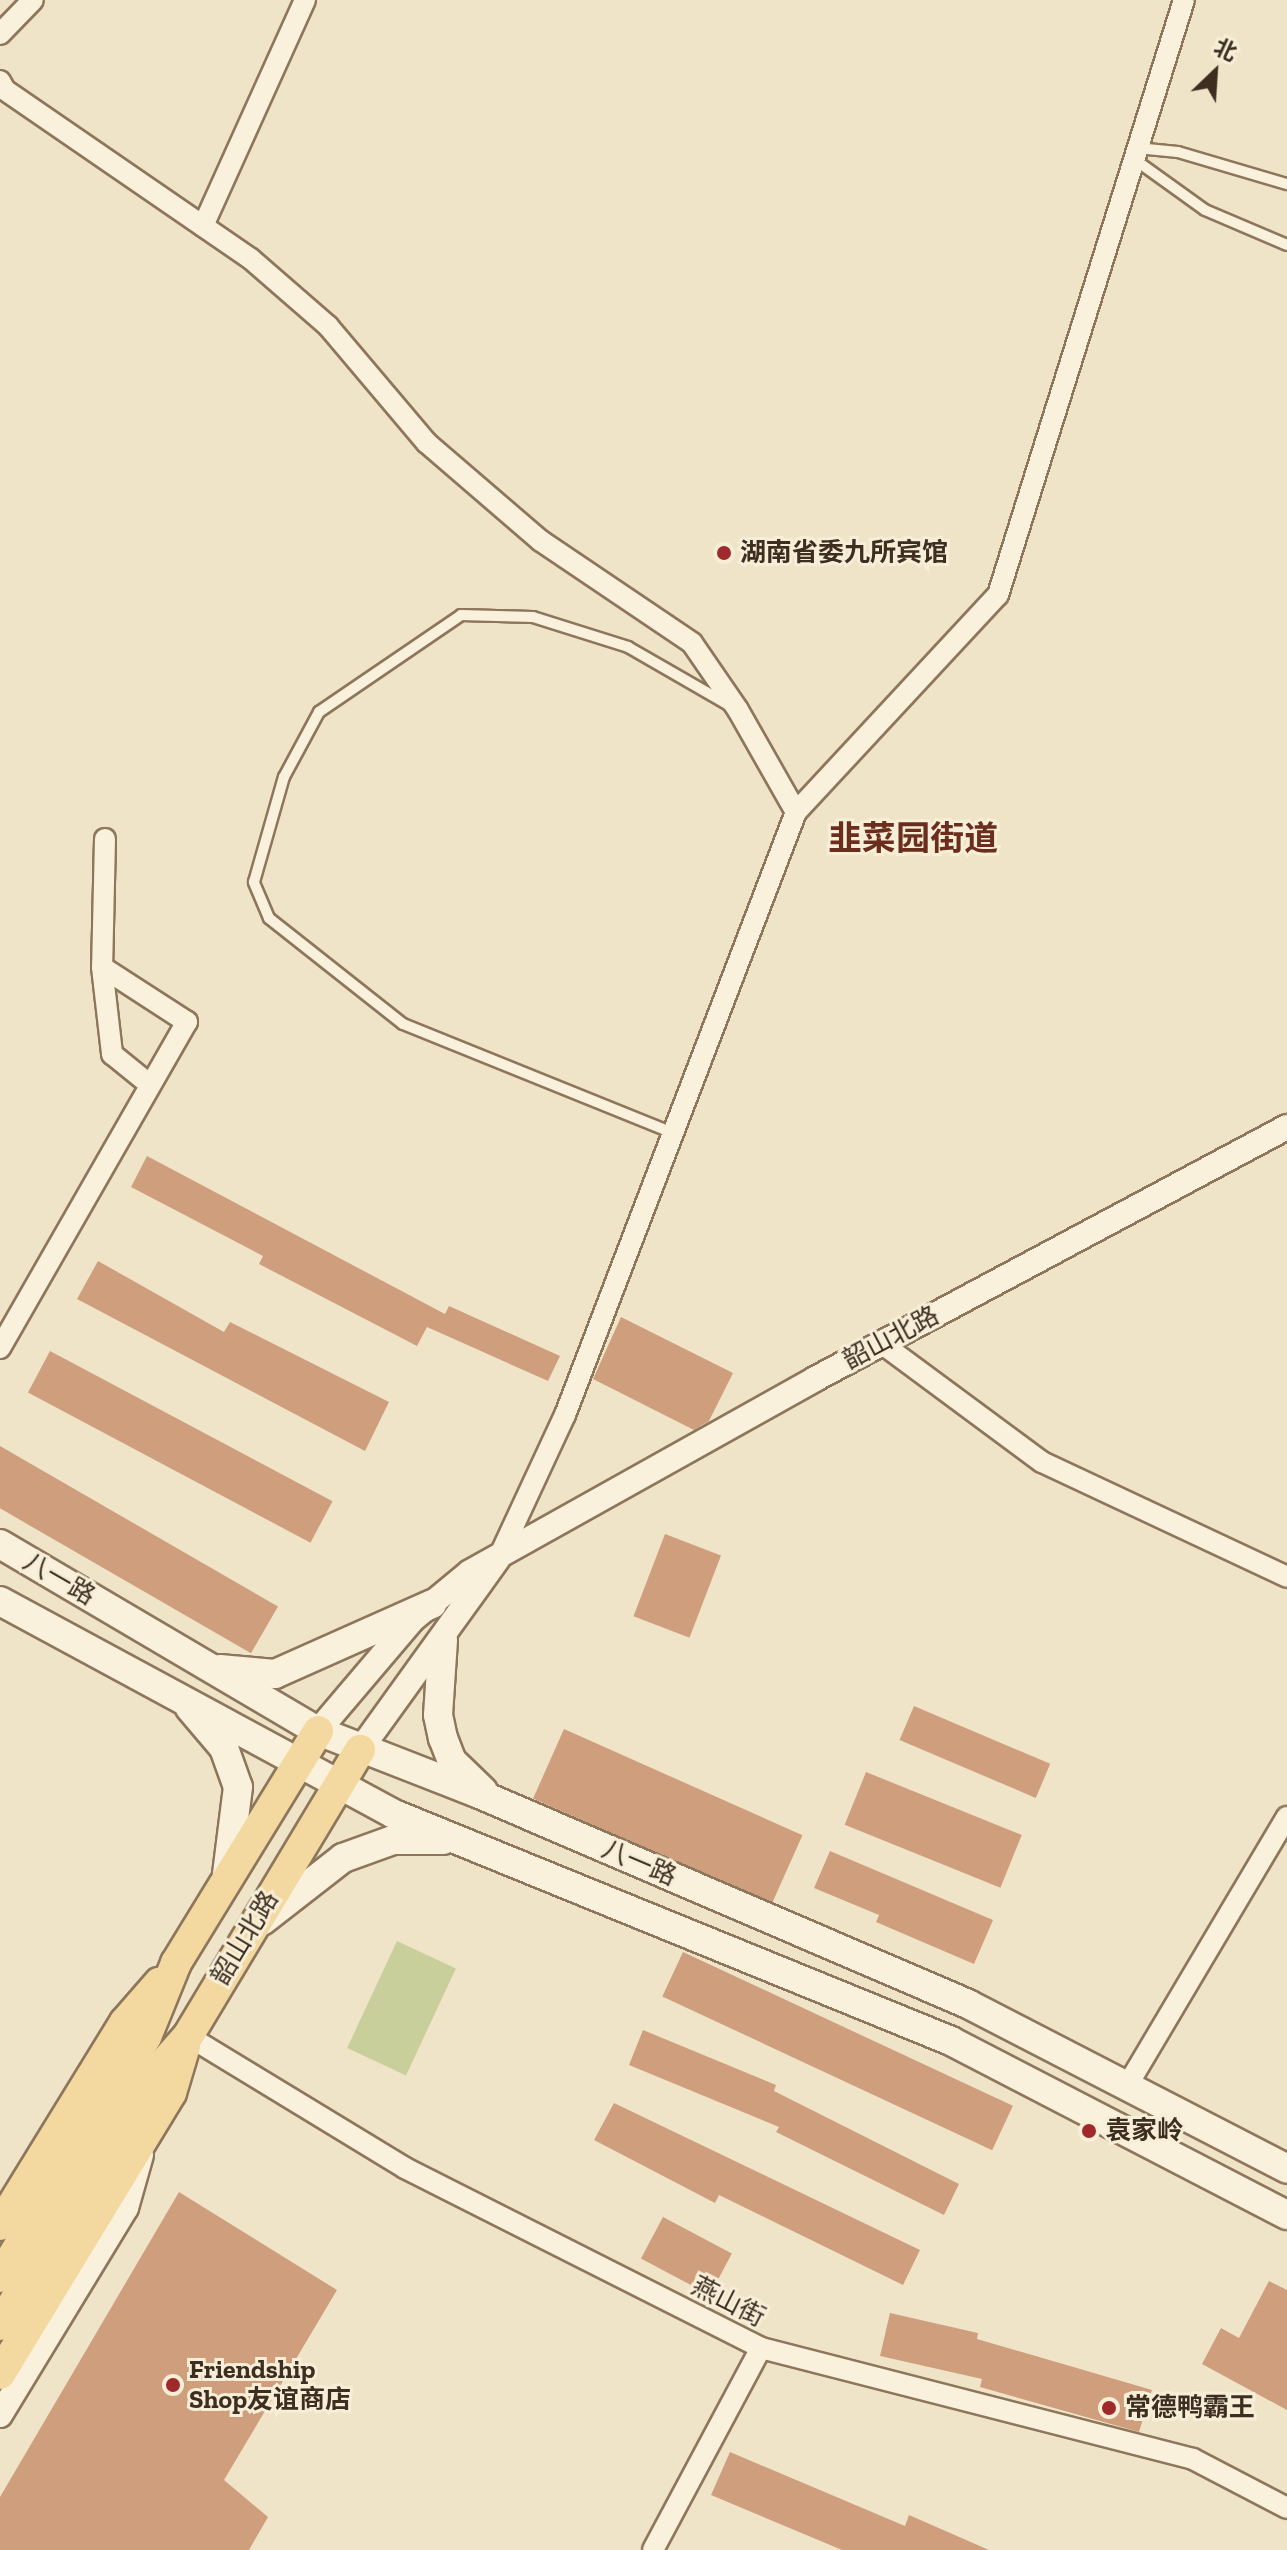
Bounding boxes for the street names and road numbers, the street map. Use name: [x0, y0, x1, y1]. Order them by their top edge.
street label: 韶山北路: [838, 1300, 944, 1376]
street label: 八一路: [17, 1546, 101, 1612]
street label: 八一路: [597, 1833, 681, 1893]
street label: 韶山北路: [205, 1885, 285, 1991]
street label: 燕山街: [686, 2270, 770, 2334]

